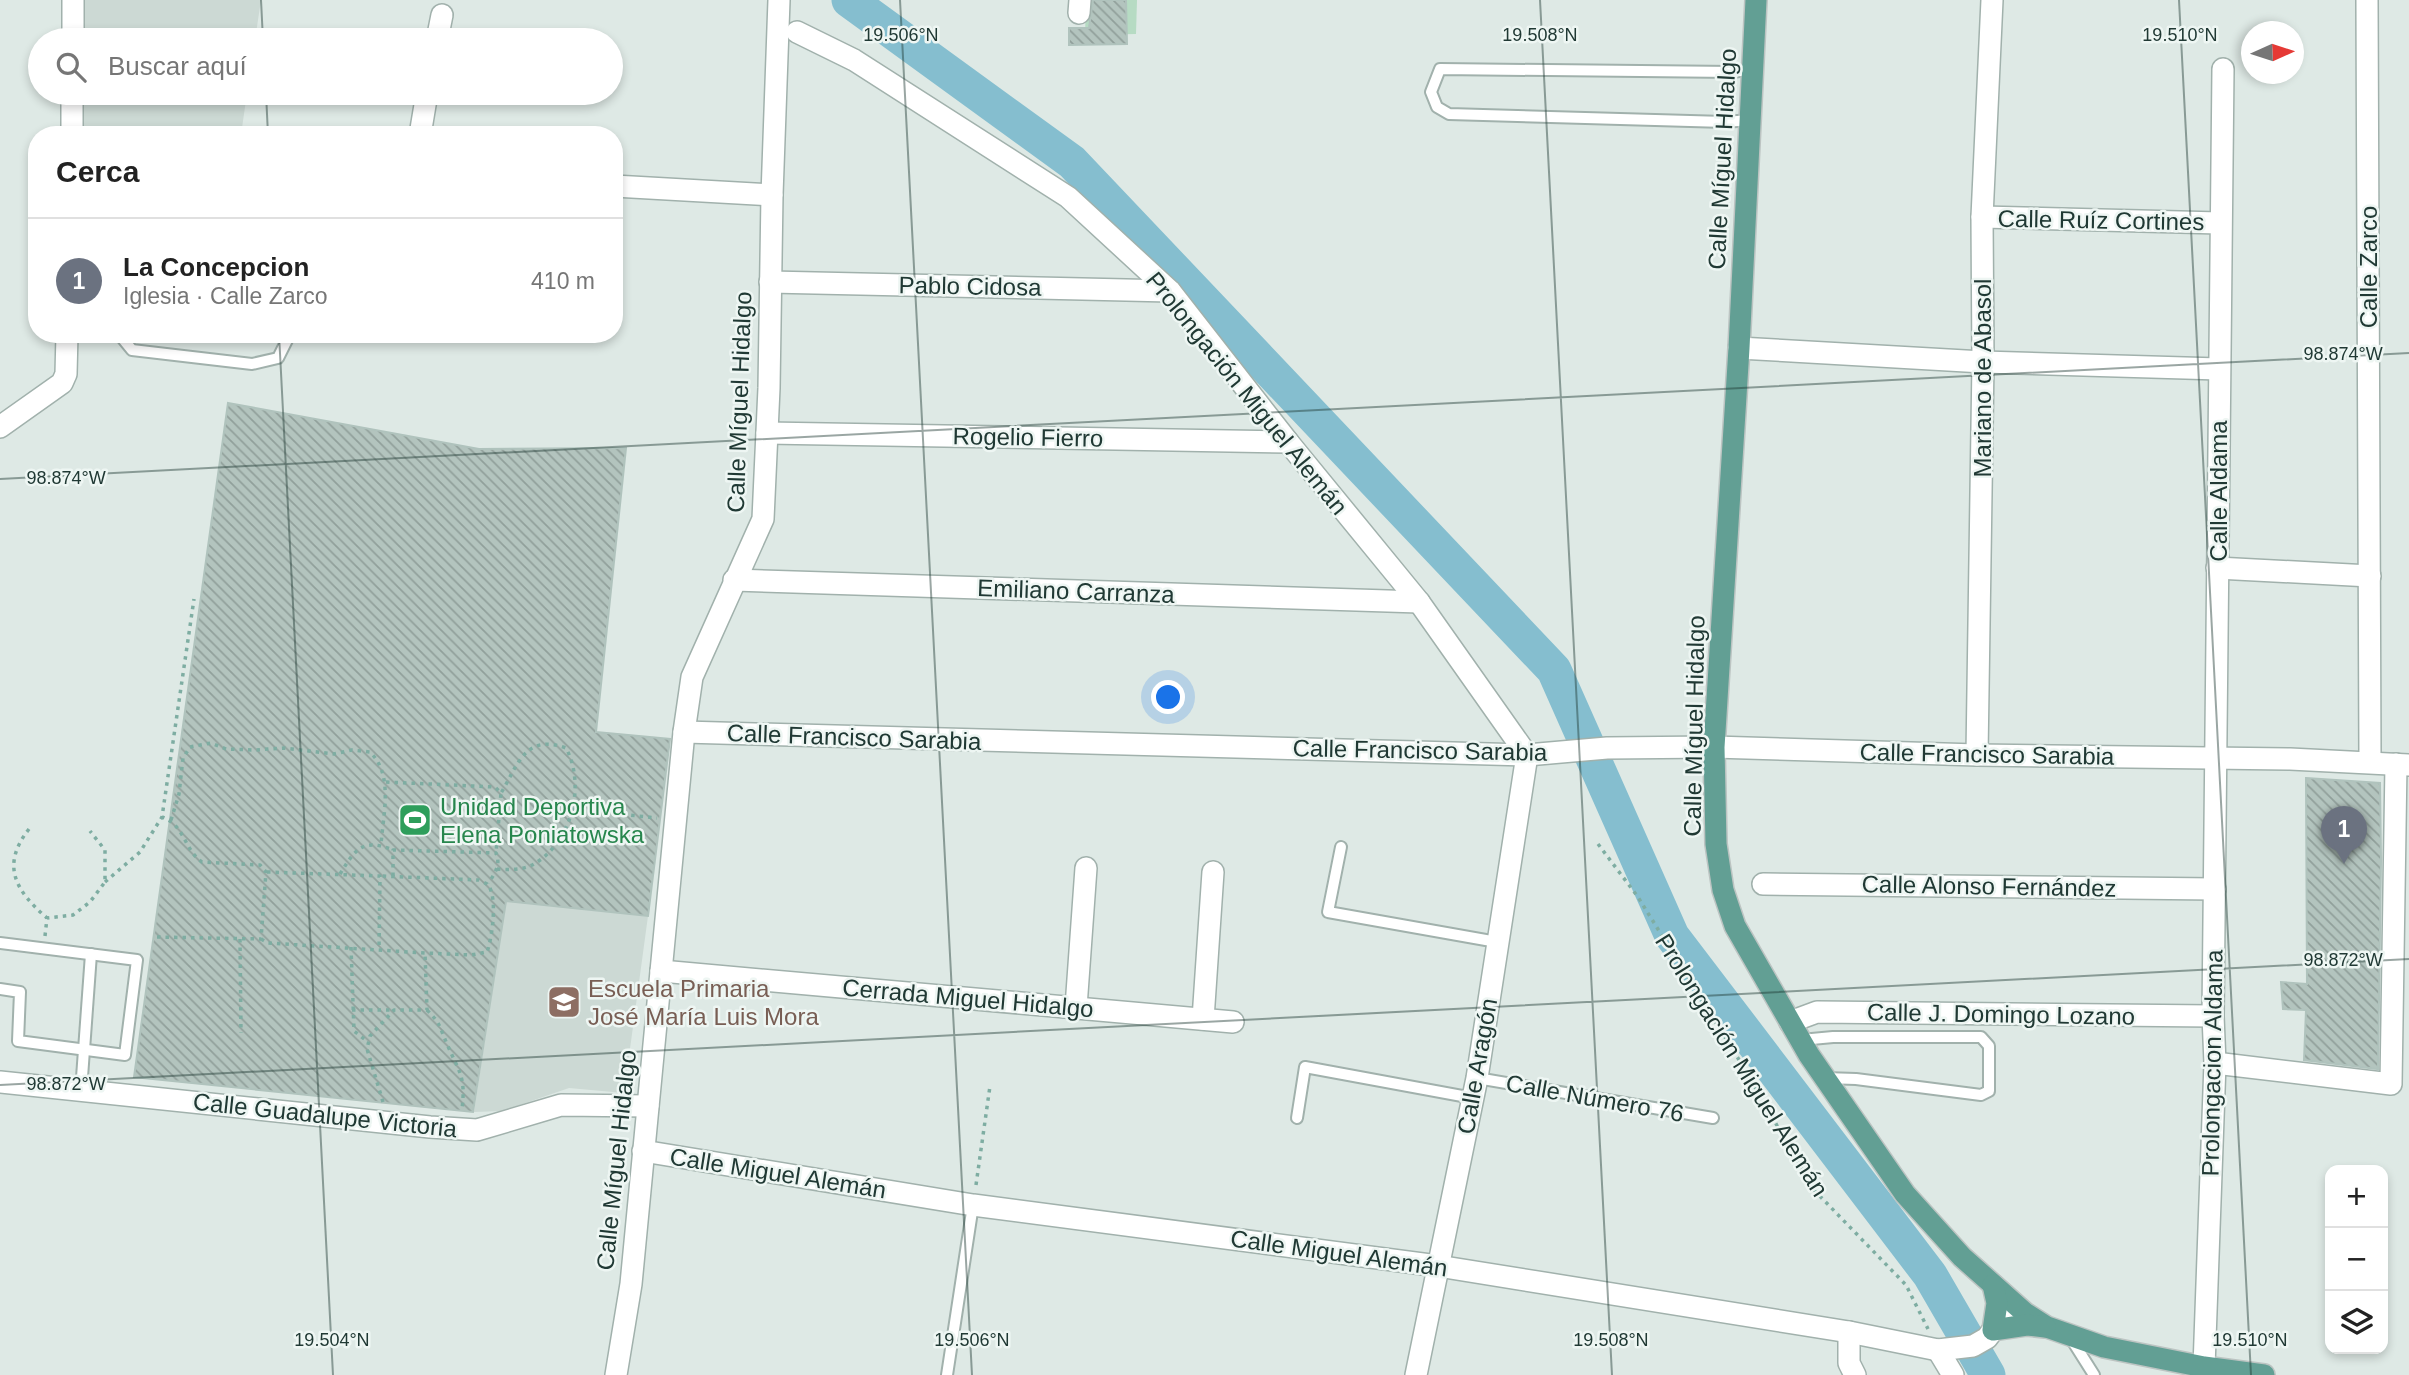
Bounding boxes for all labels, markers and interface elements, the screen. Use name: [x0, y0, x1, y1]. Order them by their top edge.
north arrow: [2241, 21, 2304, 84]
text: 19.506°N: [863, 25, 939, 45]
text: 19.508°N: [1502, 25, 1578, 45]
text: 19.510°N: [2142, 25, 2218, 45]
search box: [28, 28, 623, 105]
icon: search: [52, 48, 90, 86]
street label: Calle Míguel Hidalgo: [1703, 48, 1741, 270]
text: Buscar aquí: [108, 51, 247, 81]
text: Cerca: [56, 155, 139, 188]
street label: Calle Ruíz Cortines: [1997, 205, 2205, 235]
street label: Calle Zarco: [2355, 206, 2382, 328]
text: La Concepcion: [123, 252, 309, 282]
street label: Prolongación Miguel Alemán: [1141, 266, 1353, 520]
text: 1: [73, 268, 85, 294]
text: 410 m: [531, 268, 595, 294]
street label: Pablo Cidosa: [898, 271, 1042, 301]
street label: Mariano de Abasol: [1969, 279, 1996, 477]
text: Iglesia · Calle Zarco: [123, 283, 328, 309]
street label: Calle Míguel Hidalgo: [722, 291, 756, 513]
text: 98.874°W: [2303, 344, 2383, 364]
street label: Calle Aldama: [2205, 420, 2232, 562]
street label: Rogelio Fierro: [952, 422, 1104, 452]
text: 98.874°W: [26, 468, 106, 488]
street label: Emiliano Carranza: [977, 574, 1176, 608]
street label: Calle Míguel Hidalgo: [1679, 615, 1709, 837]
your location: [1151, 680, 1185, 714]
street label: Calle Francisco Sarabia: [726, 719, 982, 755]
street label: Calle Francisco Sarabia: [1292, 734, 1548, 766]
street label: Calle Francisco Sarabia: [1859, 738, 2115, 770]
place label: Unidad Deportiva Elena Poniatowska: [440, 793, 645, 848]
sports icon: Unidad Deportiva Elena Poniatowska: [396, 801, 434, 839]
pin: 1: [2321, 806, 2367, 864]
street label: Calle Alonso Fernández: [1861, 870, 2117, 902]
street label: Prolongación Miguel Alemán: [1650, 929, 1834, 1201]
street label: Prolongacion Aldama: [2197, 949, 2227, 1177]
text: 98.872°W: [2303, 950, 2383, 970]
street label: Cerrada Miguel Hidalgo: [841, 974, 1095, 1022]
place label: Escuela Primaria José María Luis Mora: [588, 975, 819, 1030]
school or university icon: Escuela Primaria José María Luis Mora: [545, 983, 583, 1021]
street label: Calle Aragón: [1452, 996, 1502, 1136]
street label: Calle J. Domingo Lozano: [1867, 998, 2135, 1030]
street label: Calle Míguel Hidalgo: [591, 1048, 641, 1272]
street label: Calle Número 76: [1504, 1069, 1686, 1127]
text: 98.872°W: [26, 1074, 106, 1094]
street label: Calle Guadalupe Victoria: [192, 1088, 459, 1142]
street label: Calle Miguel Alemán: [668, 1143, 888, 1203]
map controls: [2325, 1165, 2388, 1354]
button: +: [2325, 1165, 2388, 1228]
street label: Calle Miguel Alemán: [1229, 1224, 1449, 1282]
button: −: [2325, 1228, 2388, 1291]
button: layers: [2325, 1291, 2388, 1354]
text: 19.504°N: [294, 1330, 370, 1350]
text: 19.506°N: [934, 1330, 1010, 1350]
text: 19.508°N: [1573, 1330, 1649, 1350]
text: 19.510°N: [2212, 1330, 2288, 1350]

